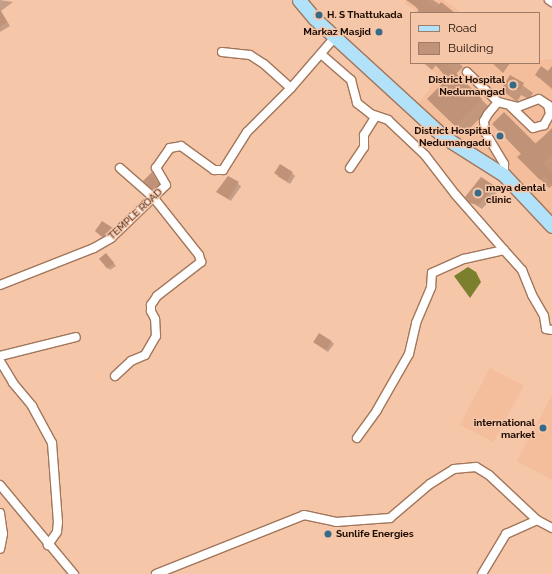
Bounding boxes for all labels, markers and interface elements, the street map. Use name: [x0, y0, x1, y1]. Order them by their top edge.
place label: H. S Thattukada: [327, 9, 403, 21]
marker: H. S Thattukada: [314, 10, 324, 20]
legend: [410, 12, 540, 64]
text: Road: [448, 21, 477, 35]
place label: Markaz Masjid: [303, 26, 371, 38]
marker: Markaz Masjid: [374, 27, 384, 37]
text: Building: [448, 41, 494, 55]
place label: District Hospital Nedumangad: [428, 73, 505, 96]
marker: District Hospital Nedumangad: [508, 80, 518, 90]
place label: District Hospital Nedumangadu: [414, 124, 491, 148]
marker: District Hospital Nedumangadu: [494, 130, 506, 142]
place label: maya dental clinic: [486, 181, 546, 204]
street label: TEMPLE ROAD: [106, 186, 164, 242]
marker: maya dental clinic: [473, 188, 483, 198]
place label: international market: [474, 416, 535, 440]
marker: international market: [538, 423, 548, 433]
place label: Sunlife Energies: [336, 528, 414, 540]
marker: Sunlife Energies: [323, 529, 333, 539]

